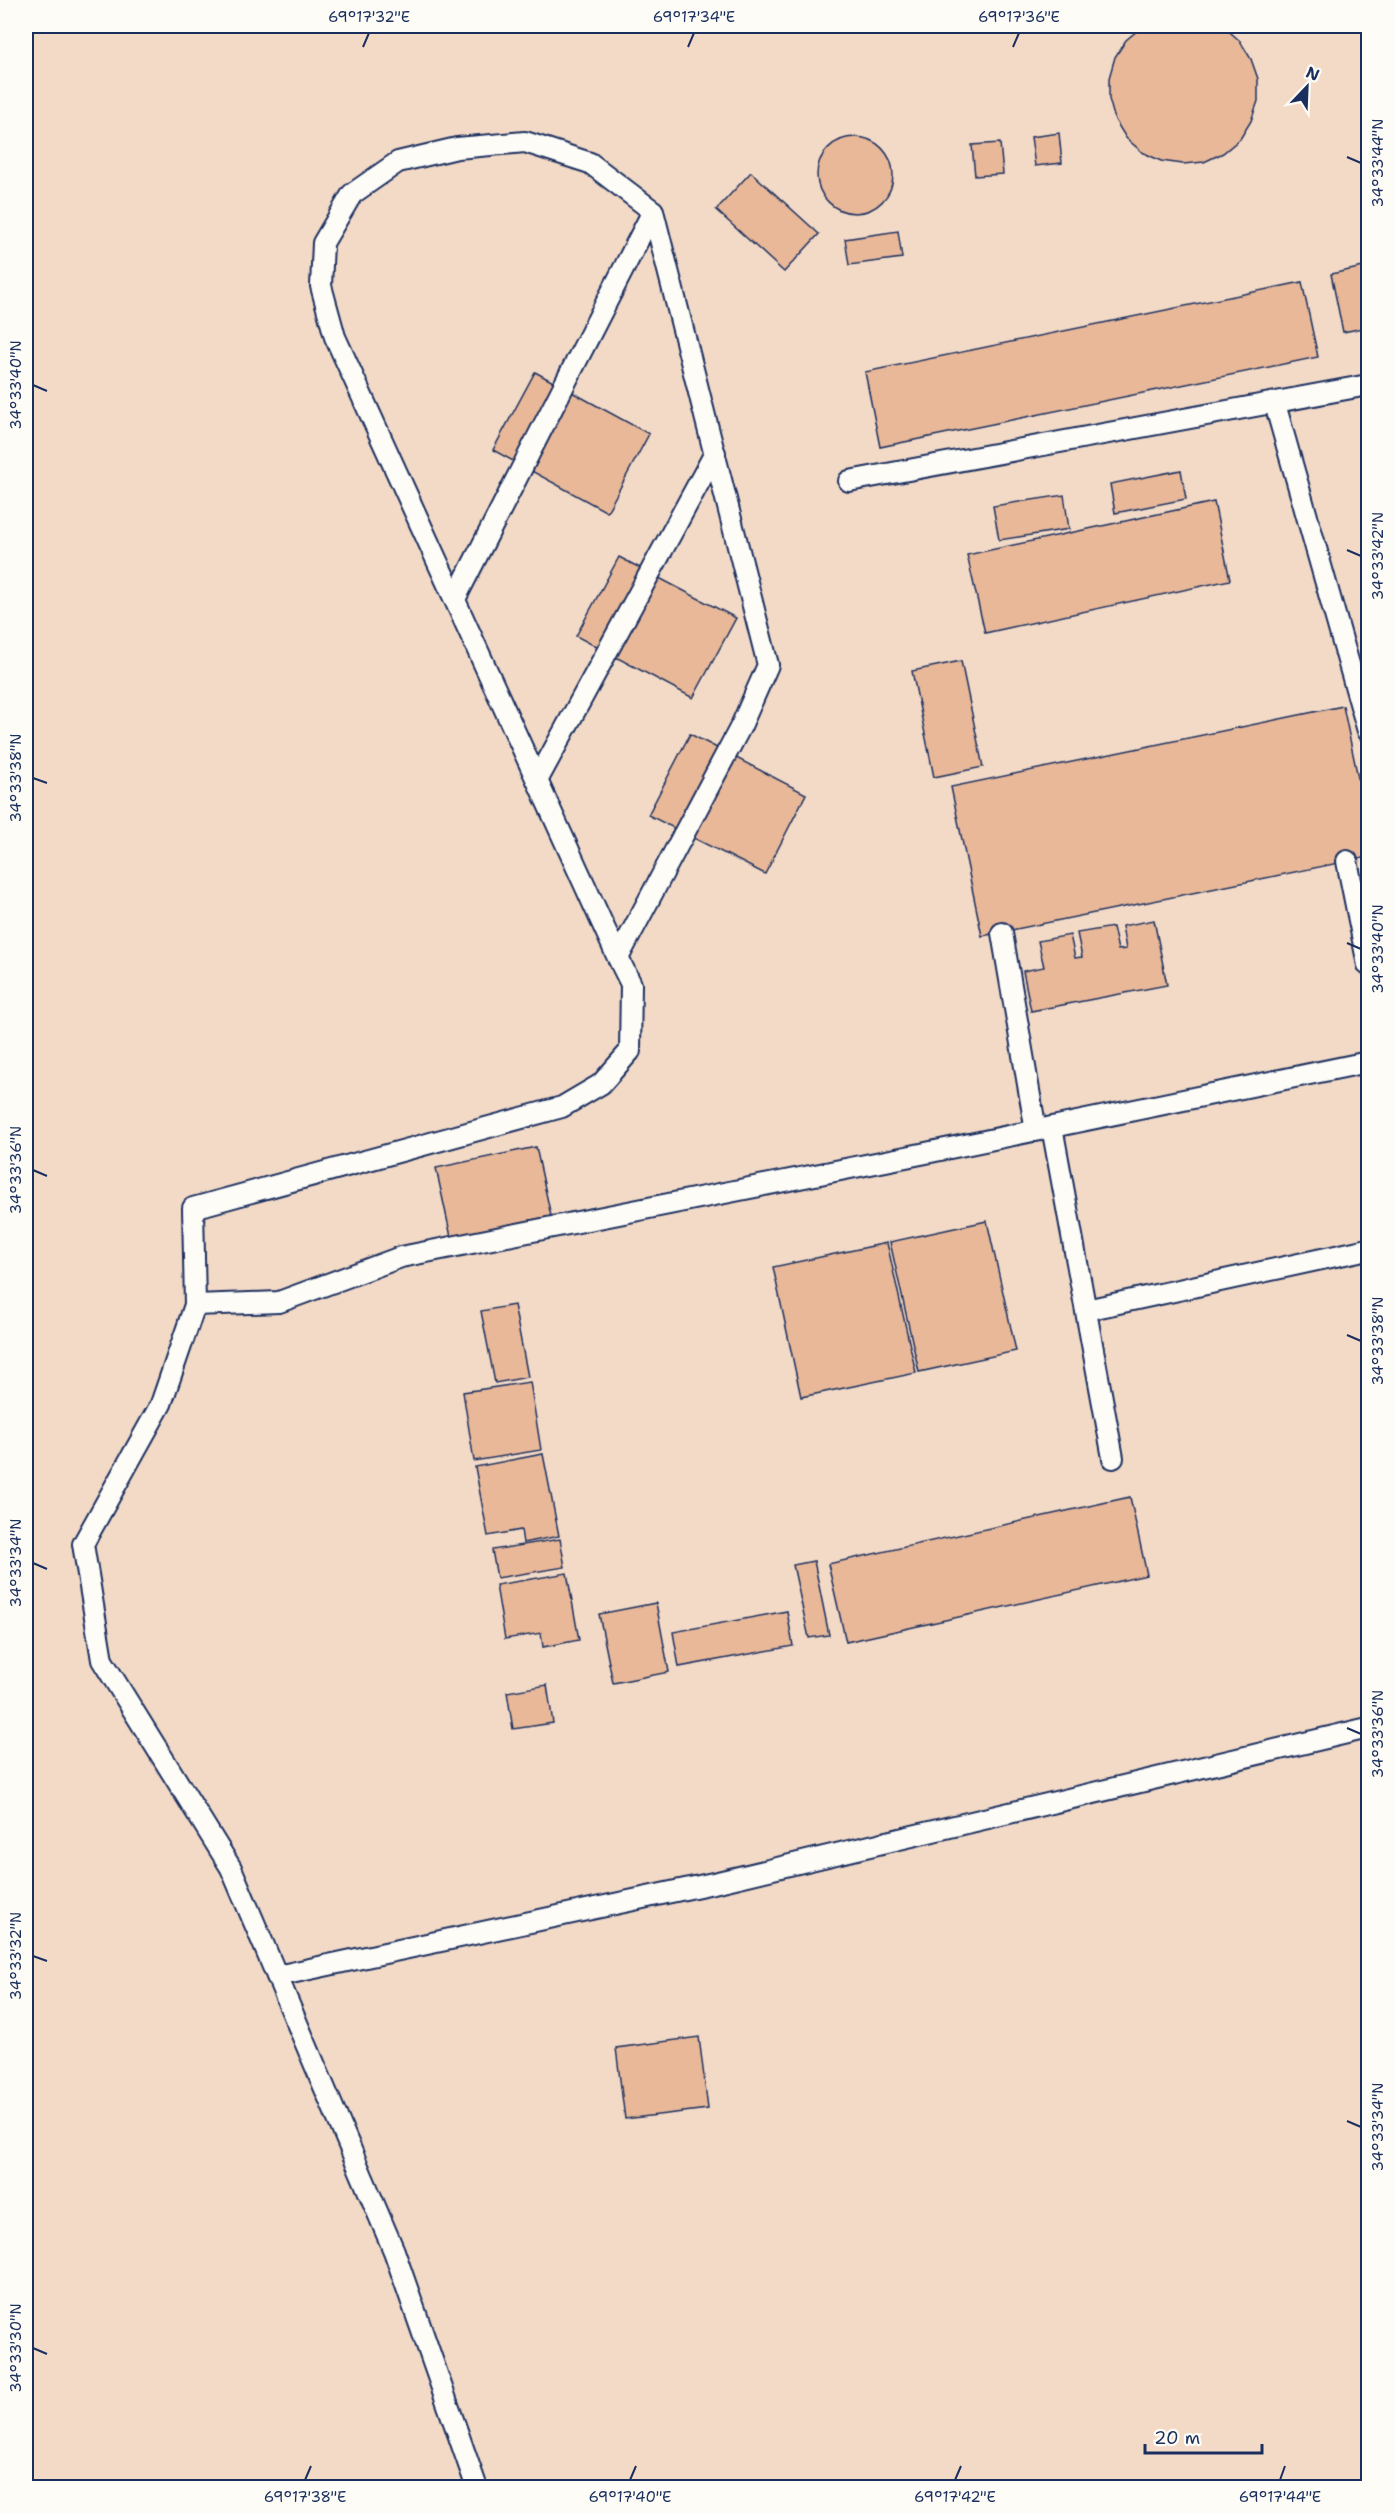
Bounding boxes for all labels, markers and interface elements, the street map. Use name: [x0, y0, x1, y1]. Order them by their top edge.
text: 69°17'32"E: [328, 7, 410, 27]
text: 69°17'34"E: [653, 7, 735, 27]
text: 69°17'36"E: [978, 7, 1060, 27]
north arrow: [1277, 57, 1337, 117]
text: N: [1303, 62, 1323, 86]
text: 34°33'44"N: [1368, 119, 1388, 207]
text: 34°33'40"N: [6, 340, 26, 430]
text: 34°33'42"N: [1368, 512, 1388, 600]
text: 34°33'38"N: [6, 733, 26, 823]
text: 34°33'40"N: [1368, 904, 1388, 994]
text: 34°33'36"N: [6, 1126, 26, 1214]
text: 34°33'38"N: [1368, 1296, 1388, 1386]
text: 34°33'34"N: [6, 1519, 26, 1608]
text: 34°33'36"N: [1368, 1690, 1388, 1778]
text: 34°33'32"N: [6, 1912, 26, 2000]
text: 34°33'34"N: [1368, 2083, 1388, 2172]
text: 34°33'30"N: [6, 2303, 26, 2393]
scale bar: [1145, 2417, 1262, 2455]
text: 20 m: [1154, 2426, 1200, 2450]
text: 69°17'38"E: [264, 2487, 346, 2507]
text: 69°17'40"E: [588, 2487, 672, 2507]
text: 69°17'42"E: [914, 2487, 996, 2507]
text: 69°17'44"E: [1239, 2487, 1321, 2507]

